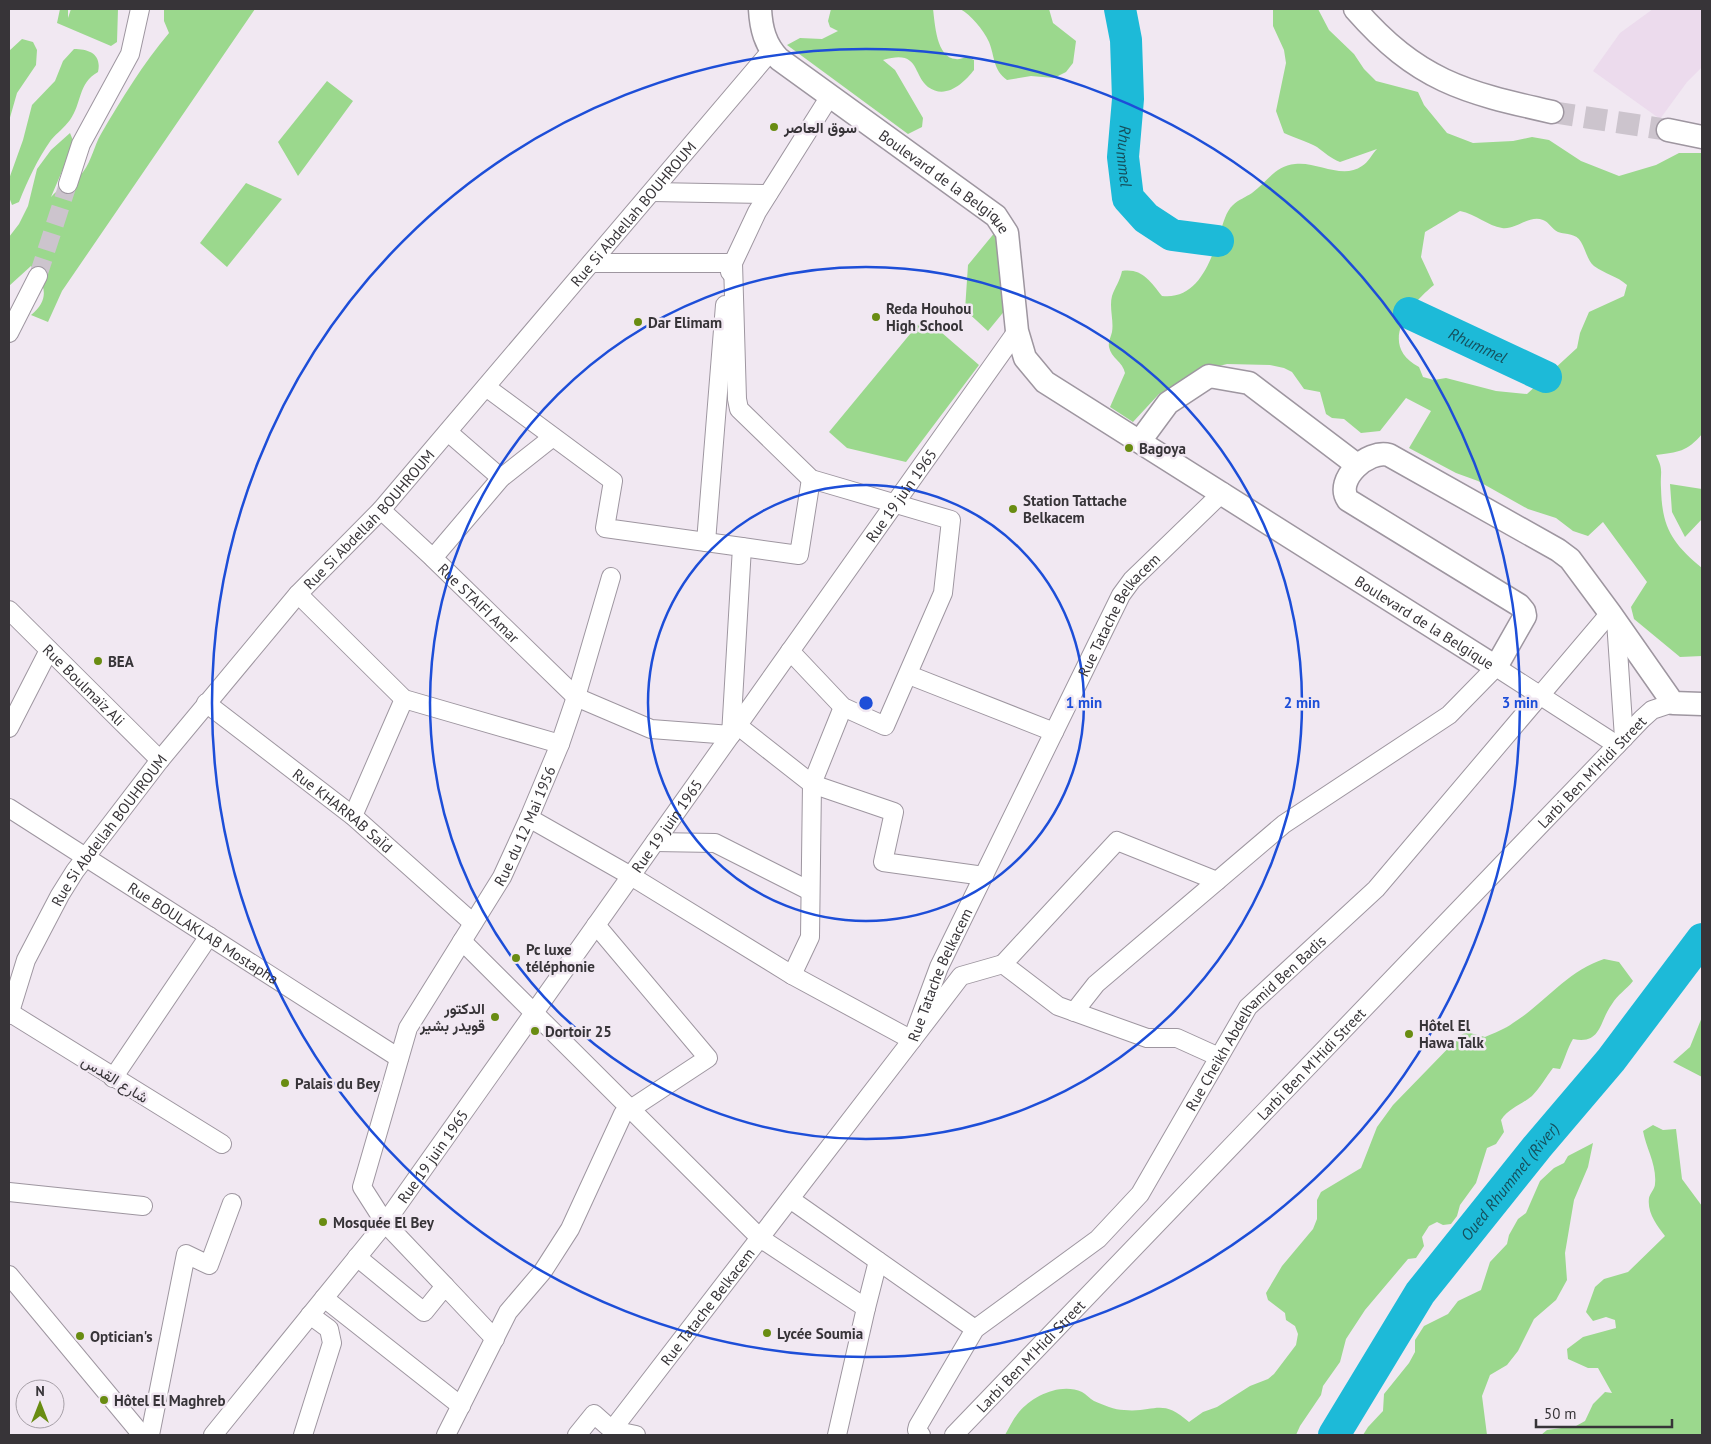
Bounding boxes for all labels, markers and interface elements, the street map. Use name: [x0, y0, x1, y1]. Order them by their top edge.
place label: سوق العاصر: [783, 118, 857, 137]
marker: سوق العاصر: [768, 121, 780, 133]
water label: Rhummel: [1112, 124, 1137, 189]
street label: Boulevard de la Belgique: [875, 125, 1014, 237]
street label: Rue Si Abdellah BOUHROUM: [566, 137, 700, 290]
place label: Reda Houhou High School: [886, 299, 971, 335]
marker: Reda Houhou High School: [870, 311, 882, 323]
place label: Dar Elimam: [648, 313, 722, 332]
marker: Dar Elimam: [632, 316, 644, 328]
water label: Rhummel: [1446, 323, 1511, 368]
place label: Bagoya: [1139, 439, 1186, 458]
marker: Bagoya: [1123, 442, 1135, 454]
street label: Rue Si Abdellah BOUHROUM: [299, 445, 438, 593]
street label: Rue 19 juin 1965: [861, 445, 940, 546]
place label: Station Tattache Belkacem: [1023, 491, 1127, 527]
marker: Station Tattache Belkacem: [1007, 503, 1019, 515]
street label: Rue Tatache Belkacem: [1073, 549, 1164, 680]
street label: Rue STAIFI Amar: [434, 559, 524, 647]
street label: Boulevard de la Belgique: [1352, 571, 1498, 673]
street label: Rue Boulmaïz Ali: [39, 640, 129, 730]
place label: BEA: [108, 652, 135, 671]
marker: BEA: [92, 655, 104, 667]
text: 1 min: [1066, 693, 1102, 712]
text: 2 min: [1284, 693, 1320, 712]
text: 3 min: [1502, 693, 1538, 712]
centre of rings: [857, 694, 875, 712]
street label: Larbi Ben M'Hidi Street: [1533, 711, 1650, 832]
street label: Rue Si Abdellah BOUHROUM: [46, 750, 171, 909]
street label: Rue du 12 Mai 1956: [489, 763, 559, 889]
street label: Rue KHARRAB SaÏd: [289, 764, 397, 857]
street label: Rue 19 juin 1965: [627, 775, 706, 876]
street label: Rue BOULAKLAB Mostapha: [125, 877, 282, 988]
street label: Rue Tatache Belkacem: [903, 905, 976, 1044]
street label: Rue Cheikh Abdelhamid Ben Badis: [1181, 931, 1330, 1114]
place label: Pc luxe téléphonie: [526, 940, 595, 976]
marker: Pc luxe téléphonie: [510, 952, 522, 964]
place label: الدكتور قويدر بشير: [419, 999, 485, 1035]
street label: Larbi Ben M'Hidi Street: [1253, 1004, 1369, 1124]
marker: الدكتور قويدر بشير: [489, 1011, 501, 1023]
place label: Hôtel El Hawa Talk: [1419, 1016, 1485, 1052]
place label: Dortoir 25: [545, 1022, 612, 1041]
marker: Dortoir 25: [529, 1025, 541, 1037]
marker: Hôtel El Hawa Talk: [1403, 1028, 1415, 1040]
street label: شارع القدس: [77, 1051, 152, 1109]
place label: Palais du Bey: [295, 1074, 381, 1093]
marker: Palais du Bey: [279, 1077, 291, 1089]
street label: Rue 19 juin 1965: [393, 1106, 472, 1206]
water label: Oued Rhummel (River): [1456, 1119, 1563, 1245]
place label: Mosquée El Bey: [333, 1213, 435, 1232]
marker: Mosquée El Bey: [317, 1216, 329, 1228]
street label: Rue Tatache Belkacem: [656, 1244, 758, 1369]
street label: Larbi Ben M'Hidi Street: [972, 1296, 1089, 1416]
place label: Lycée Soumia: [777, 1324, 863, 1343]
place label: Optician's: [90, 1327, 153, 1346]
marker: Lycée Soumia: [761, 1327, 773, 1339]
marker: Optician's: [74, 1330, 86, 1342]
north arrow: [15, 1379, 65, 1429]
text: N: [35, 1382, 45, 1400]
place label: Hôtel El Maghreb: [114, 1391, 225, 1410]
marker: Hôtel El Maghreb: [98, 1394, 110, 1406]
scale bar: [1536, 1396, 1672, 1428]
text: 50 m: [1544, 1404, 1577, 1423]

